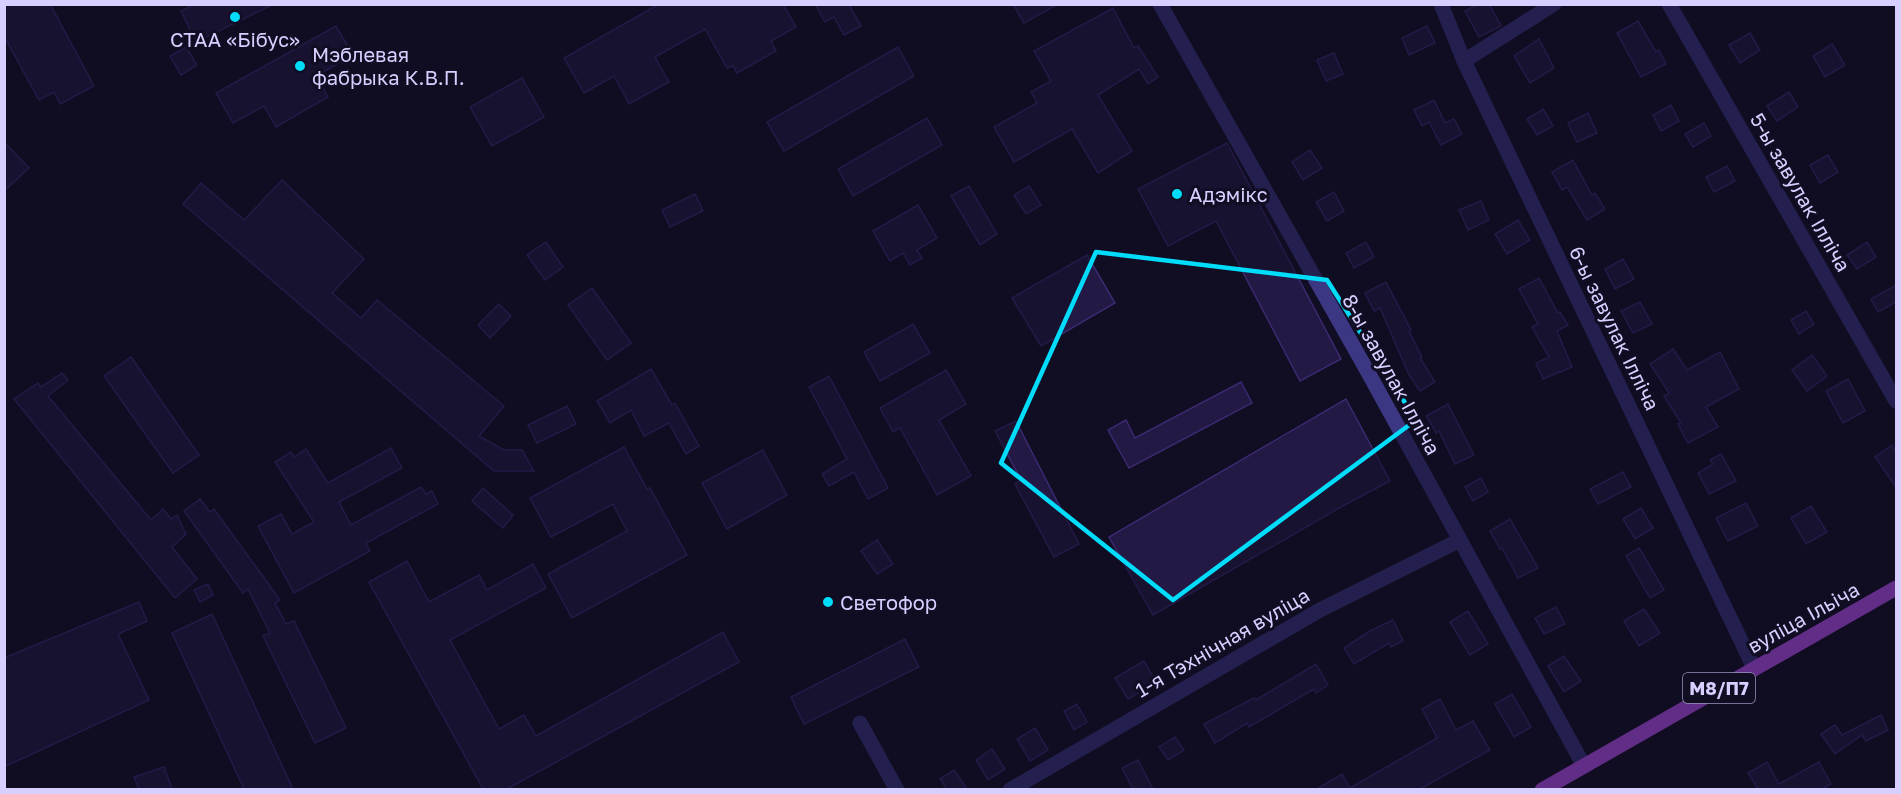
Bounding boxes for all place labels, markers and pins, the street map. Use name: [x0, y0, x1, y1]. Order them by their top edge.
marker: СТАА «Бібус»: [228, 10, 242, 24]
place label: СТАА «Бібус»: [170, 27, 300, 51]
place label: Мэблевая фабрыка К.В.П.: [312, 42, 465, 89]
marker: Мэблевая фабрыка К.В.П.: [293, 59, 307, 73]
place label: Адэмікс: [1189, 182, 1268, 206]
marker: Адэмікс: [1170, 187, 1184, 201]
place label: Светофор: [840, 590, 937, 614]
marker: Светофор: [821, 595, 835, 609]

